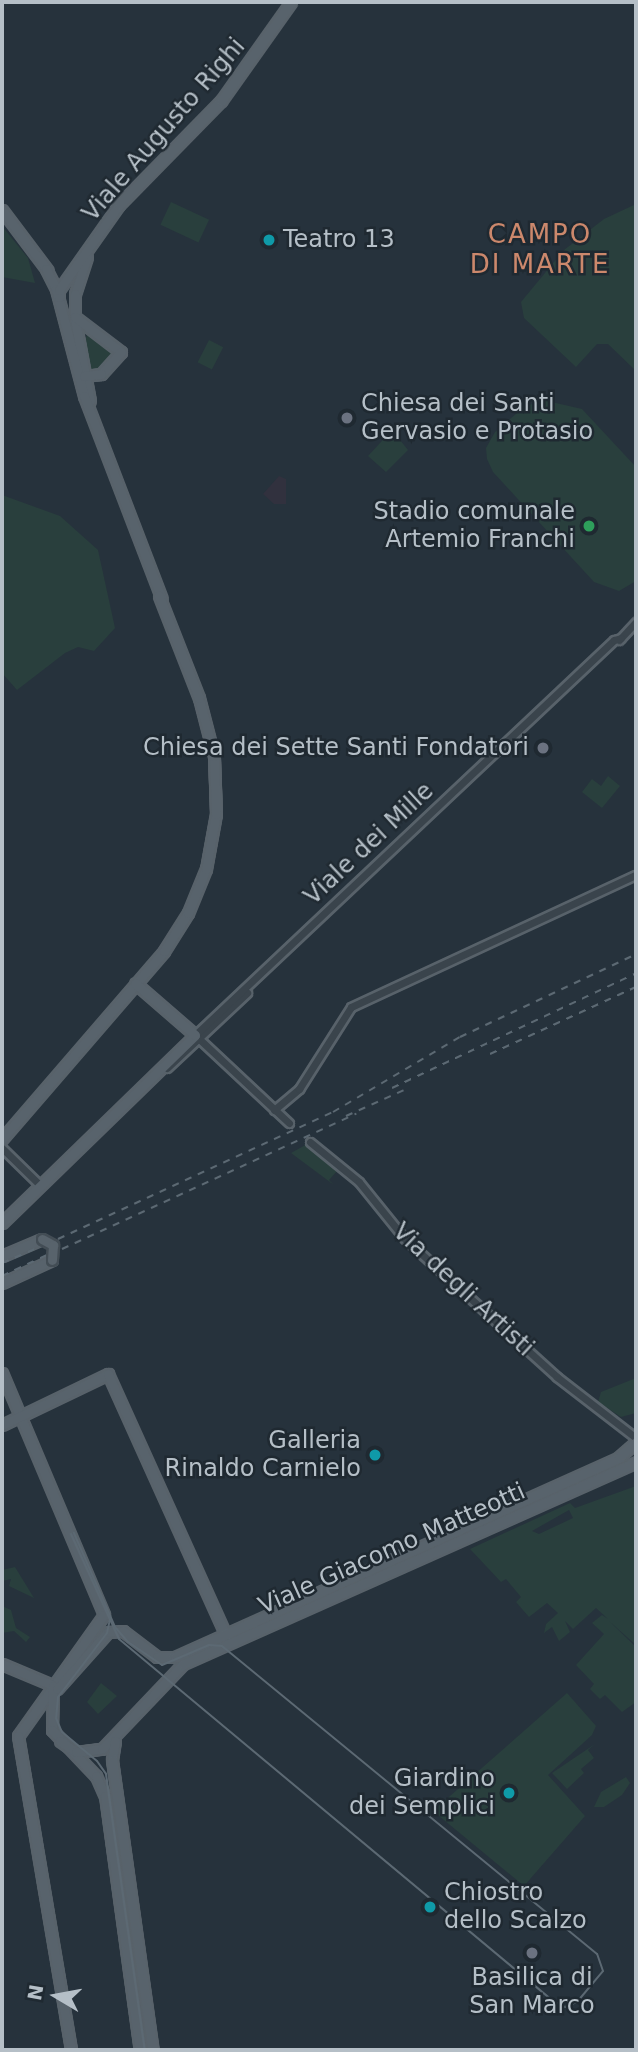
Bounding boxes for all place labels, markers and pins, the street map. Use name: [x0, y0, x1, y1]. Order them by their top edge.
place label: Teatro 13: [283, 226, 395, 254]
marker: Teatro 13: [261, 232, 277, 248]
place label: Chiesa dei Santi Gervasio e Protasio: [361, 390, 593, 446]
marker: Chiesa dei Santi Gervasio e Protasio: [339, 410, 355, 426]
place label: Stadio comunale Artemio Franchi: [374, 498, 575, 554]
marker: Stadio comunale Artemio Franchi: [581, 518, 597, 534]
place label: Chiesa dei Sette Santi Fondatori: [143, 734, 529, 762]
marker: Chiesa dei Sette Santi Fondatori: [535, 740, 551, 756]
place label: Galleria Rinaldo Carnielo: [165, 1427, 361, 1483]
marker: Galleria Rinaldo Carnielo: [367, 1447, 383, 1463]
place label: Giardino dei Semplici: [349, 1765, 495, 1821]
marker: Giardino dei Semplici: [501, 1785, 517, 1801]
place label: Chiostro dello Scalzo: [444, 1879, 587, 1935]
marker: Chiostro dello Scalzo: [422, 1899, 438, 1915]
marker: Basilica di San Marco: [524, 1945, 540, 1961]
place label: Basilica di San Marco: [469, 1964, 595, 2020]

